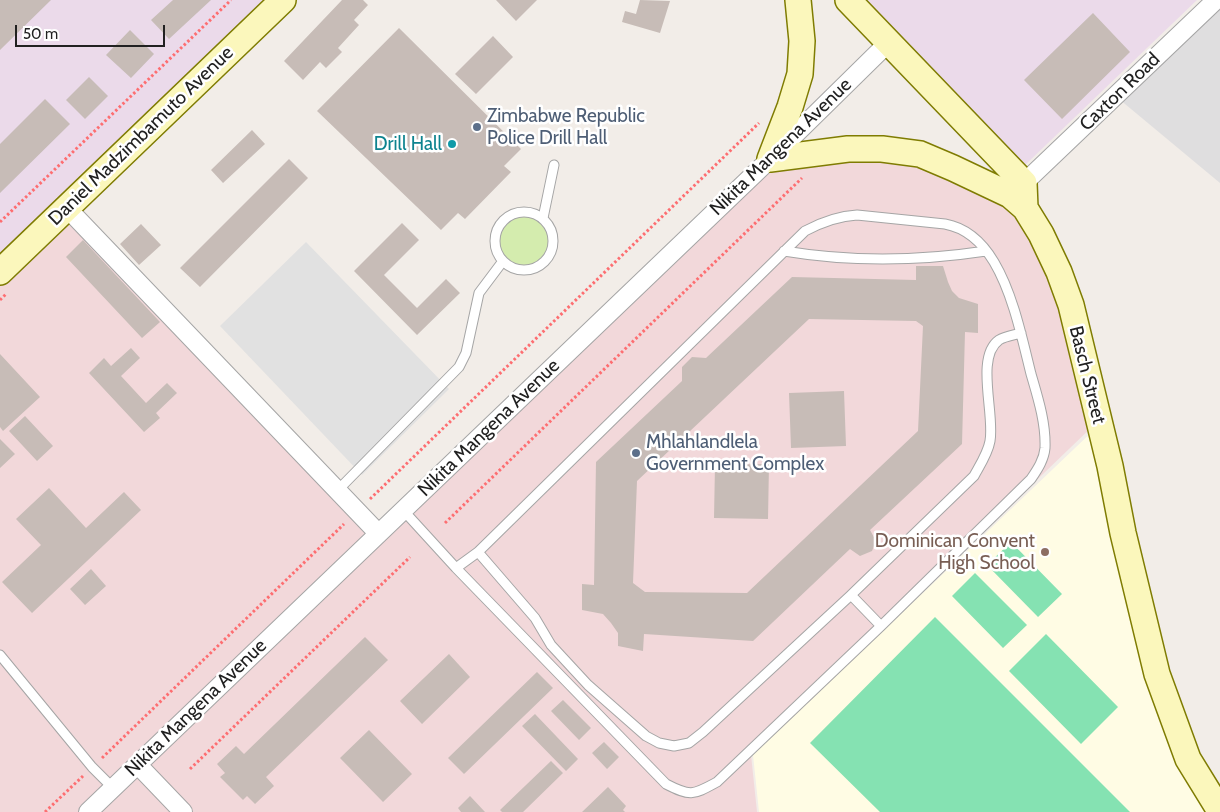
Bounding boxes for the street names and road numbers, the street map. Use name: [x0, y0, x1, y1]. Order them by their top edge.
street label: Daniel Madzimbamuto Avenue: [44, 42, 238, 230]
street label: Caxton Road: [1075, 48, 1165, 136]
street label: Nikita Mangena Avenue: [705, 73, 857, 221]
street label: Basch Street: [1064, 324, 1110, 426]
street label: Nikita Mangena Avenue: [413, 354, 565, 502]
street label: Nikita Mangena Avenue: [120, 634, 272, 782]

